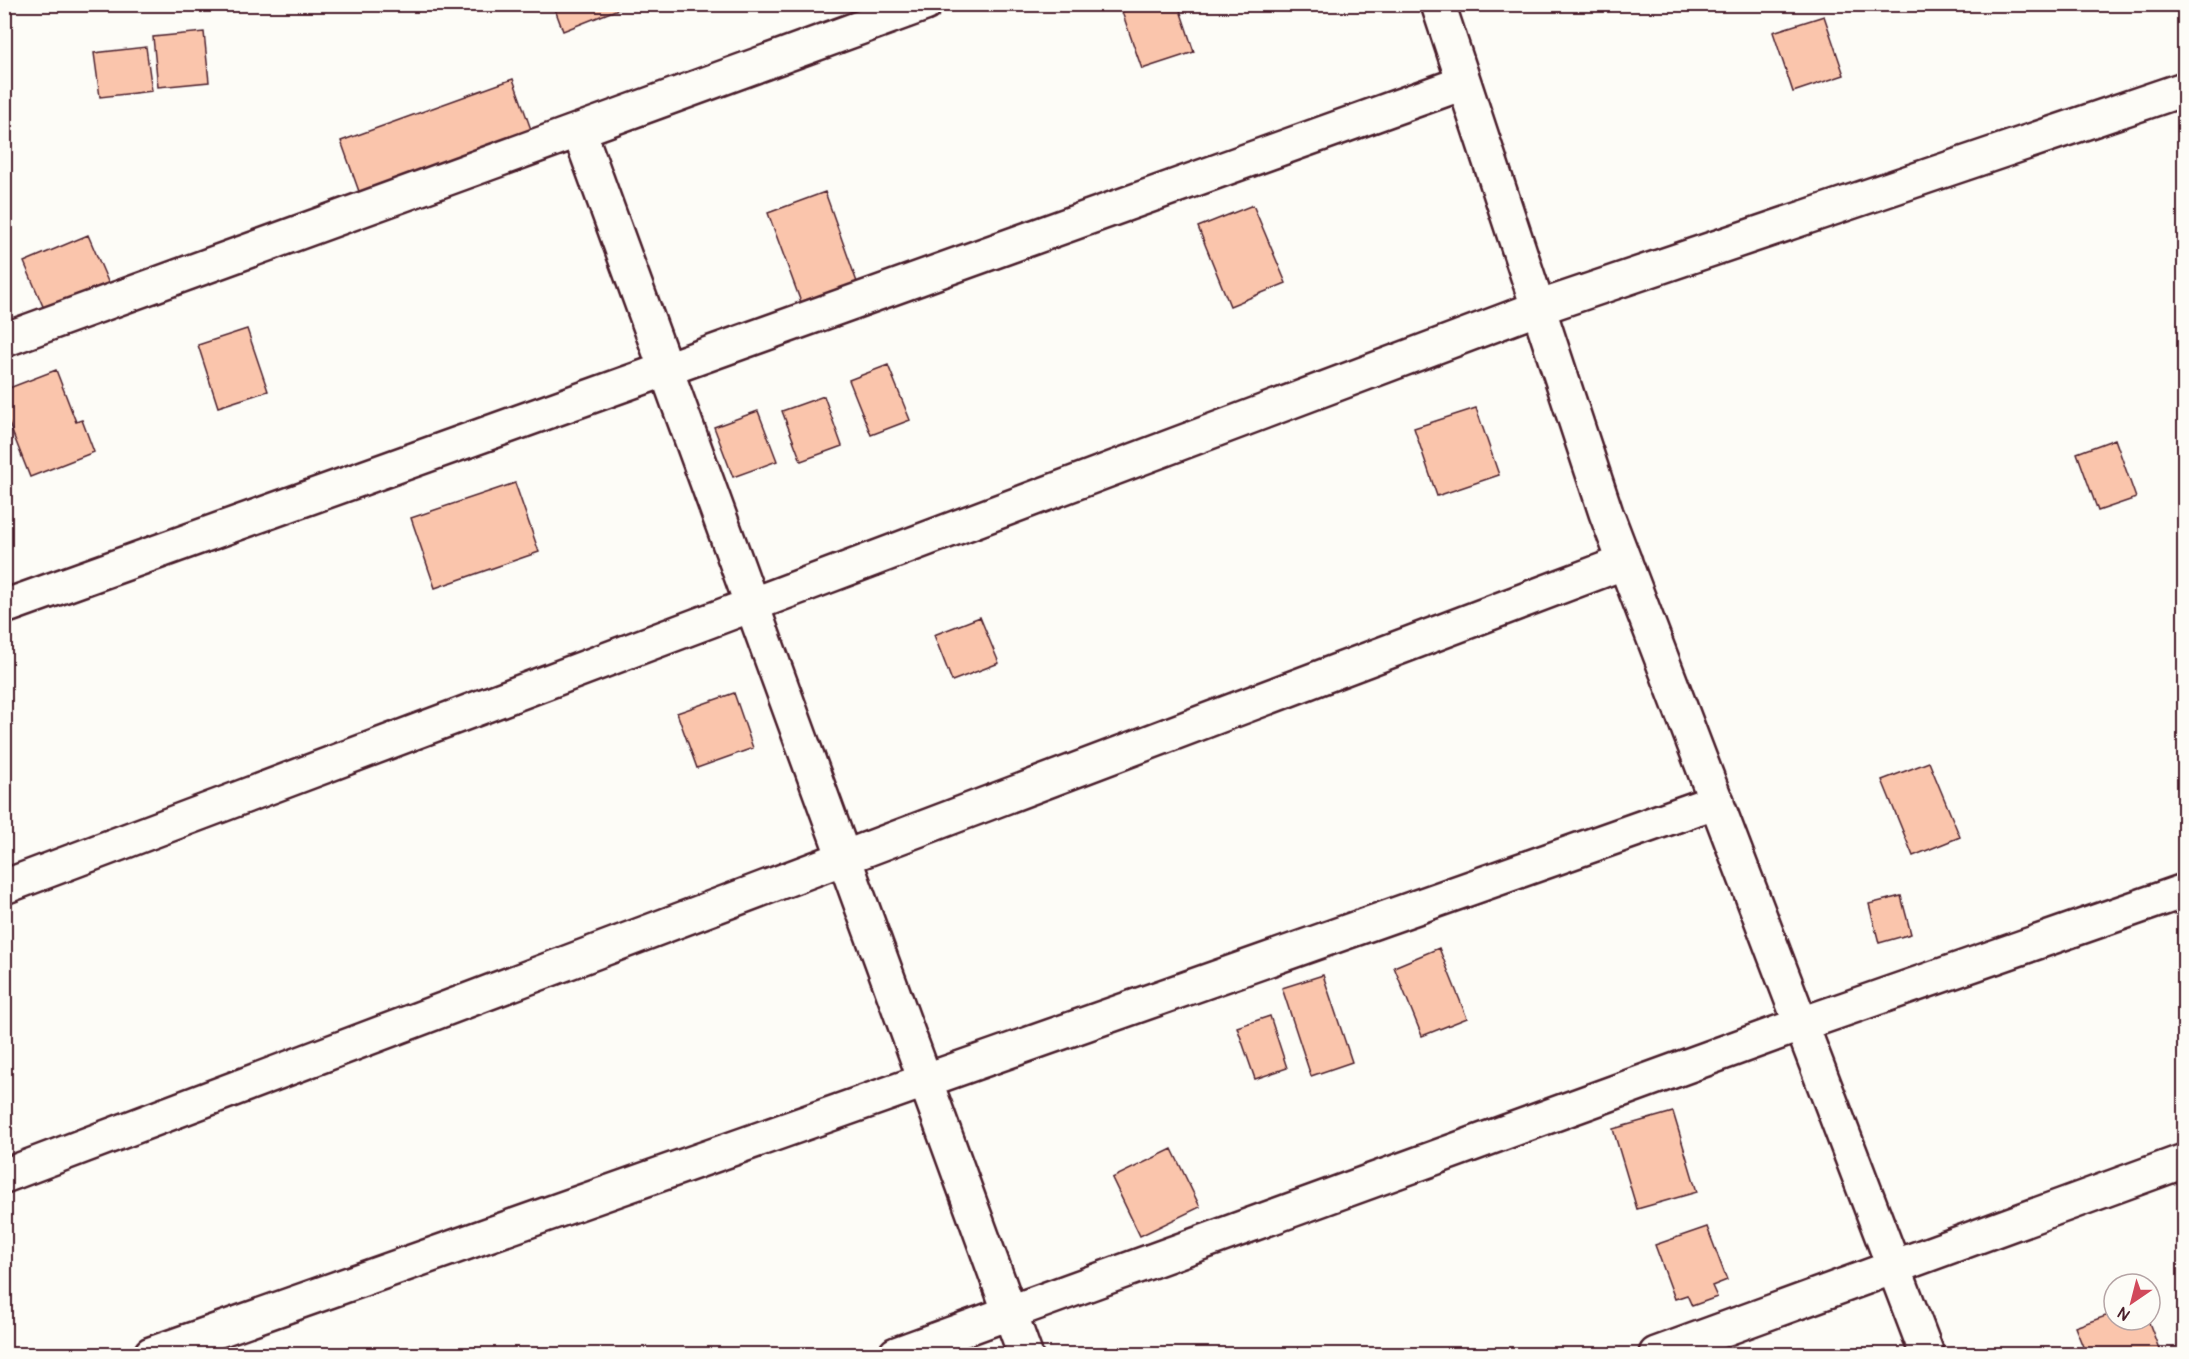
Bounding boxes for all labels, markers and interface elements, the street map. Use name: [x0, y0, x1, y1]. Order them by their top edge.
north arrow: [2102, 1272, 2162, 1332]
text: N: [2114, 1302, 2134, 1325]

